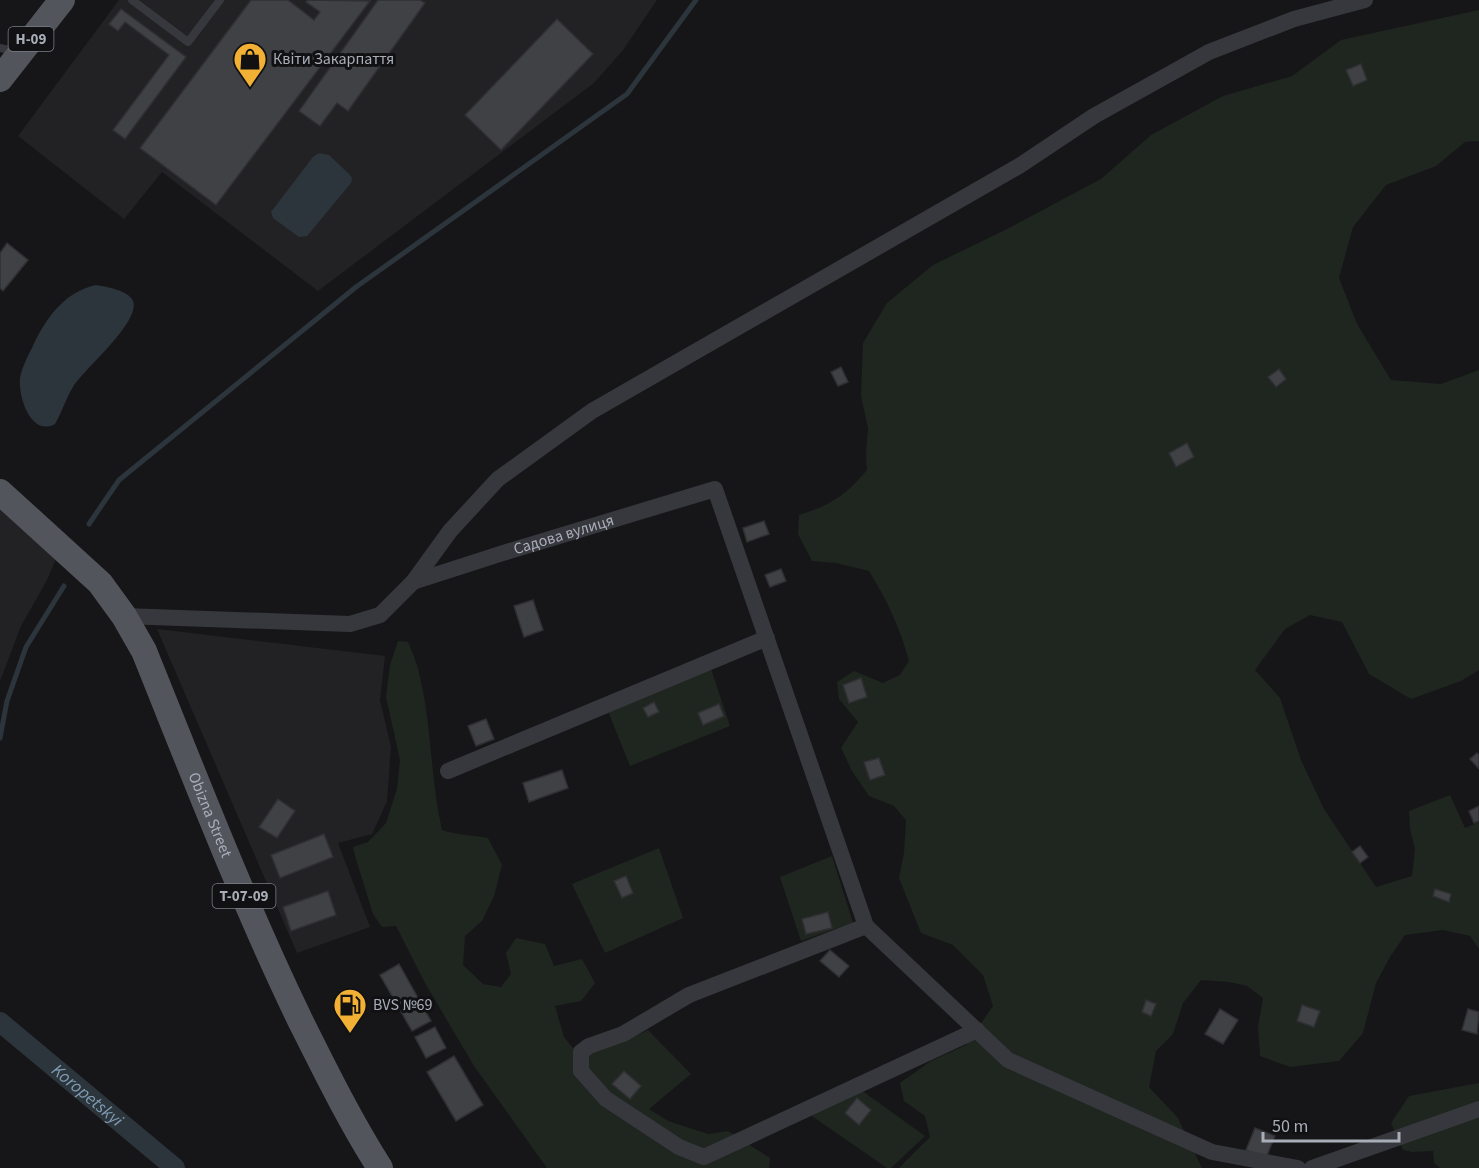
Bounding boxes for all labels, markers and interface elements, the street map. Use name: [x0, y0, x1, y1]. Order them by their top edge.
road number: Н-09: [9, 27, 54, 51]
shop icon: Квіти Закарпаття: [232, 41, 268, 88]
place label: Квіти Закарпаття: [273, 48, 394, 70]
street label: Садова вулиця: [511, 509, 617, 560]
street label: Obizna Street: [183, 769, 238, 861]
road number: Т-07-09: [212, 884, 276, 908]
fuel station icon: BVS №69: [332, 987, 368, 1034]
place label: BVS №69: [373, 994, 432, 1016]
water label: Koropetskyi: [46, 1058, 129, 1133]
scale bar: [1263, 1105, 1400, 1143]
text: 50 m: [1272, 1114, 1308, 1139]

